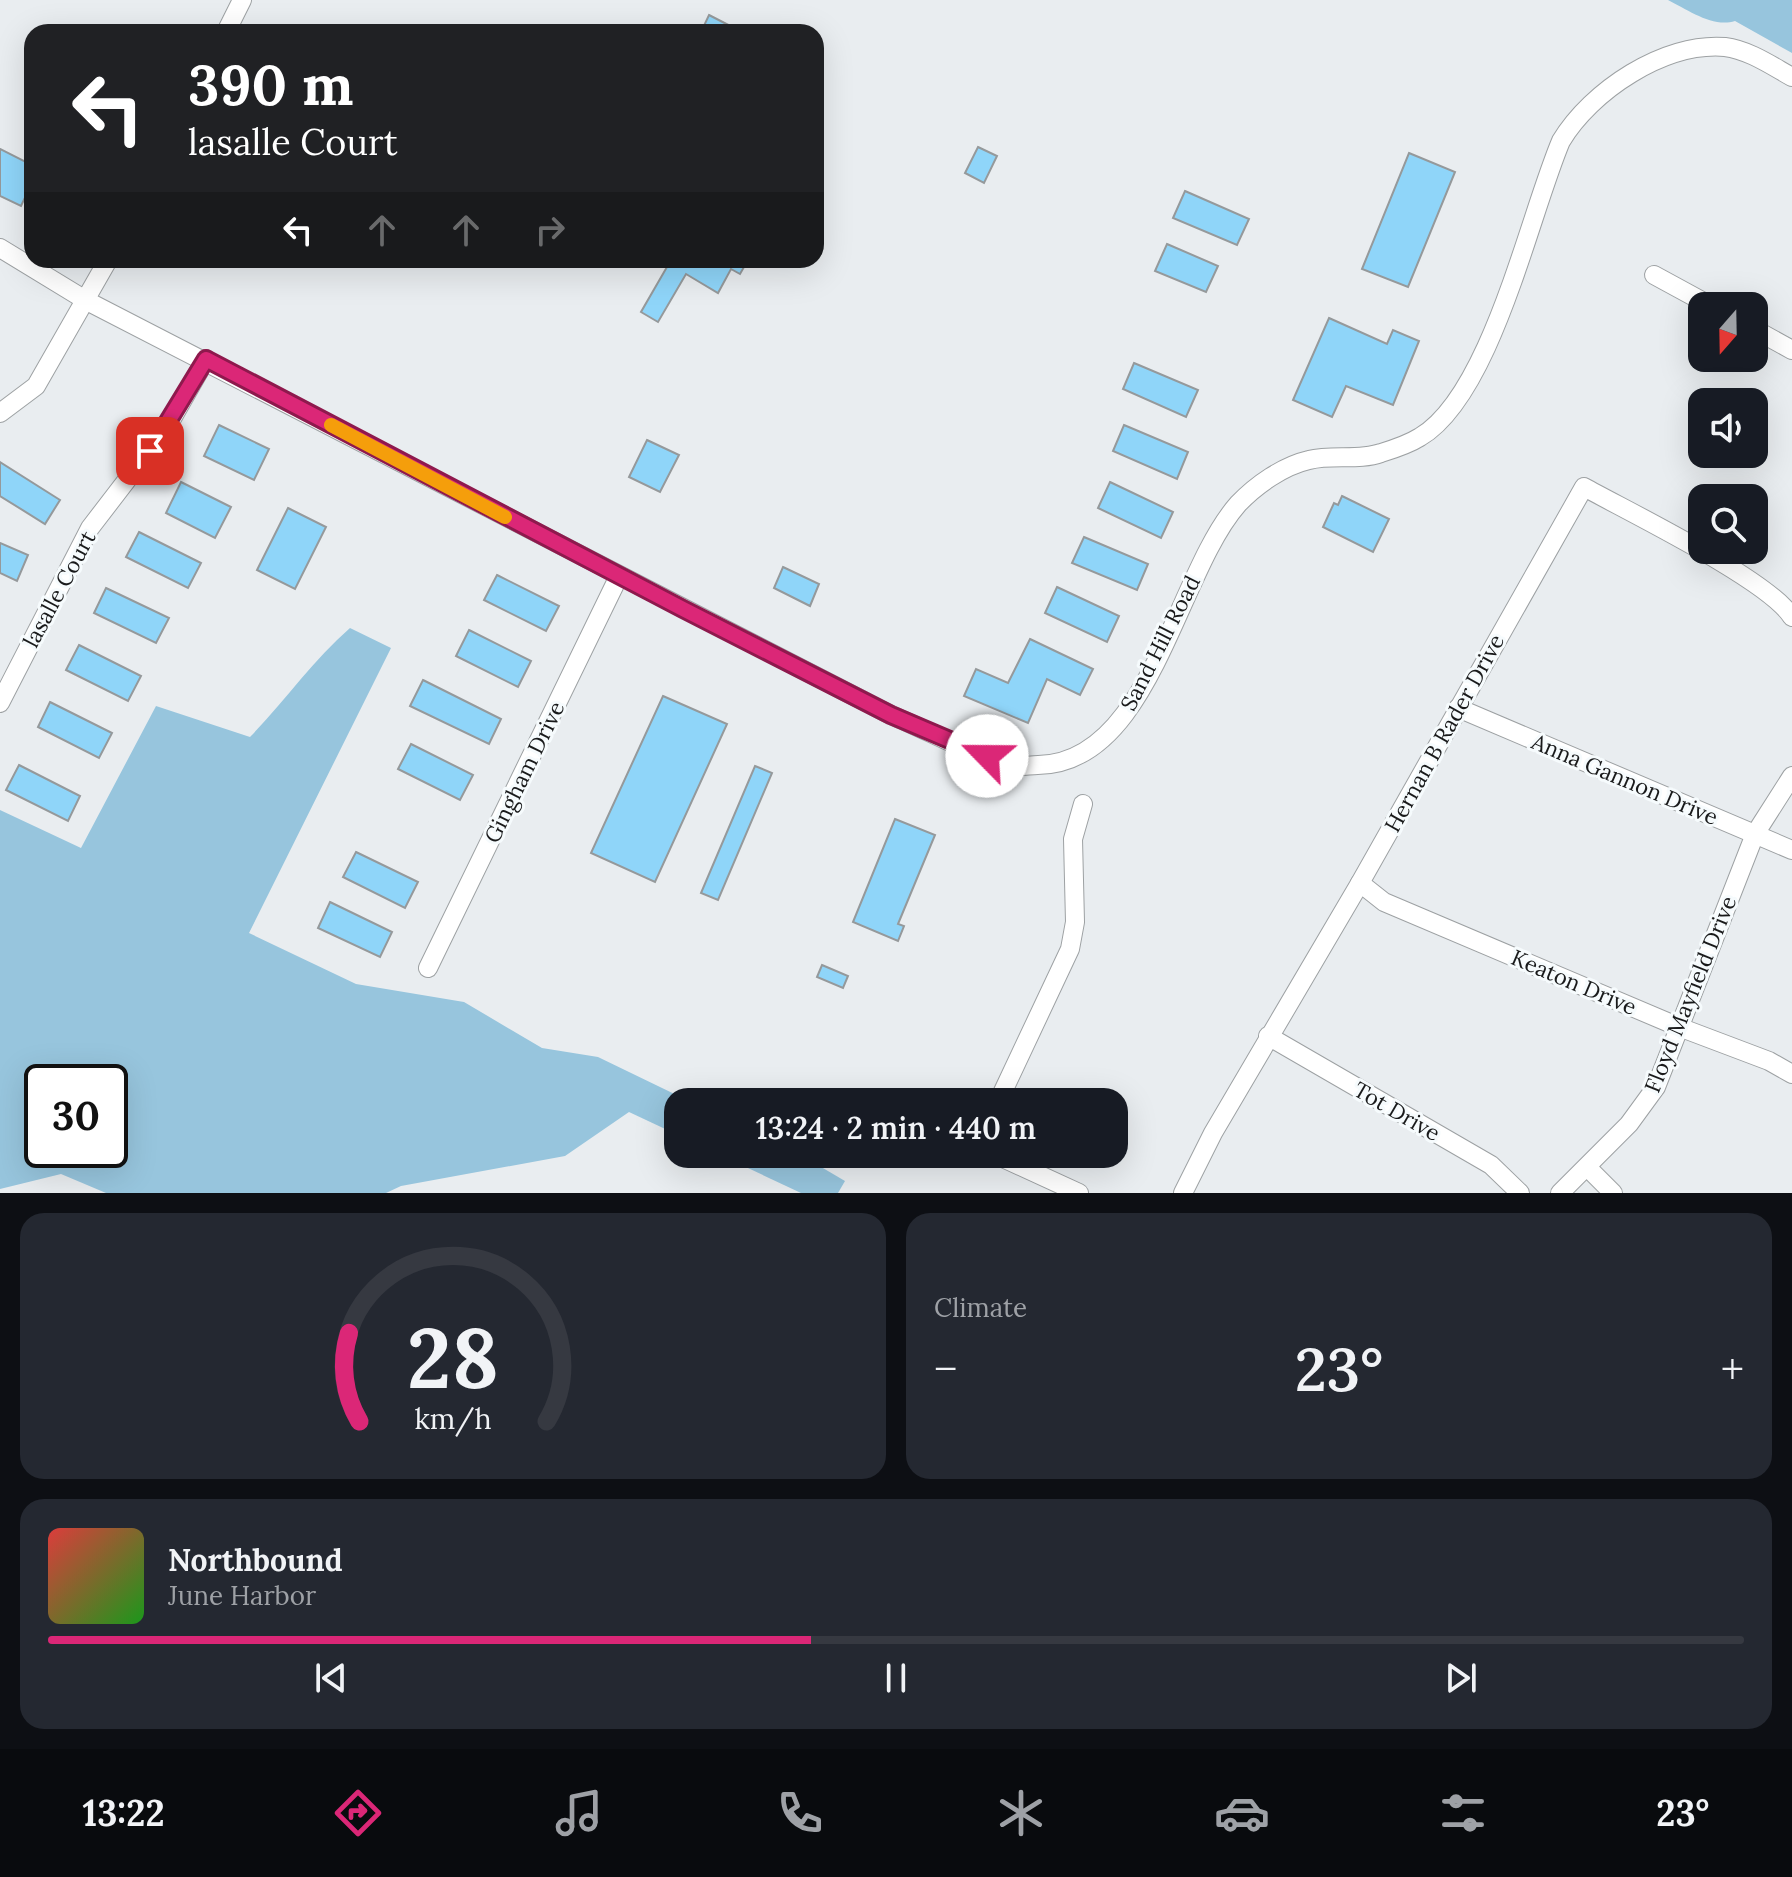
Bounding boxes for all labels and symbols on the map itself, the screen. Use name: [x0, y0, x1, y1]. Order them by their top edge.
north arrow: [1688, 292, 1768, 372]
pin: [116, 417, 184, 485]
street label: lasalle Court: [17, 525, 102, 652]
street label: Sand Hill Road: [1114, 571, 1206, 715]
street label: Hernan B Rader Drive: [1378, 629, 1510, 837]
street label: Gingham Drive: [478, 697, 570, 847]
position arrow: [945, 714, 1029, 798]
street label: Anna Gannon Drive: [1527, 727, 1722, 831]
street label: Floyd Mayfield Drive: [1638, 892, 1742, 1096]
street label: Keaton Drive: [1507, 943, 1641, 1021]
speed limit sign: 30: [24, 1064, 128, 1168]
street label: Tot Drive: [1349, 1075, 1445, 1147]

